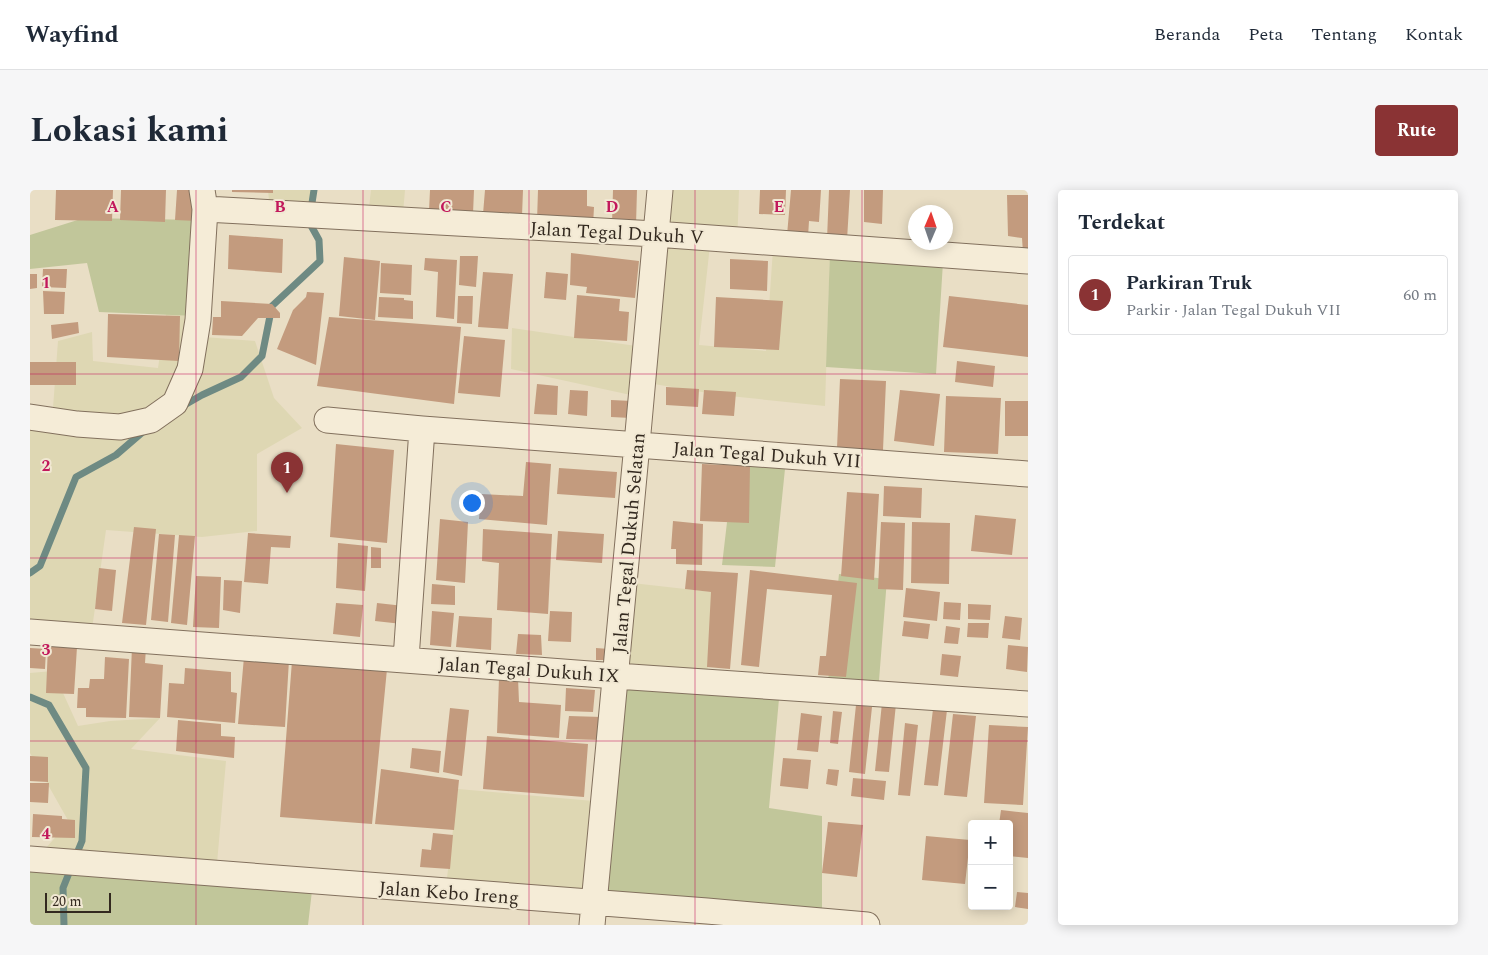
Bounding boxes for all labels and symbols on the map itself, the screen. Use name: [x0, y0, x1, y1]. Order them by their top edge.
text: A: [107, 195, 120, 219]
text: B: [274, 195, 286, 219]
text: C: [440, 195, 452, 219]
text: D: [606, 195, 619, 219]
text: E: [774, 195, 784, 219]
north arrow: [908, 205, 953, 250]
street label: Jalan Tegal Dukuh V: [529, 214, 704, 253]
text: 1: [42, 271, 50, 295]
street label: Jalan Tegal Dukuh Selatan: [605, 432, 654, 655]
street label: Jalan Tegal Dukuh VII: [672, 434, 862, 477]
pin: 1: [271, 452, 303, 493]
text: 2: [42, 454, 51, 478]
your location: [459, 490, 485, 516]
text: 3: [42, 638, 51, 662]
street label: Jalan Tegal Dukuh IX: [437, 650, 620, 691]
text: 4: [42, 822, 51, 846]
street label: Jalan Kebo Ireng: [378, 874, 520, 913]
scale bar: [45, 890, 111, 913]

